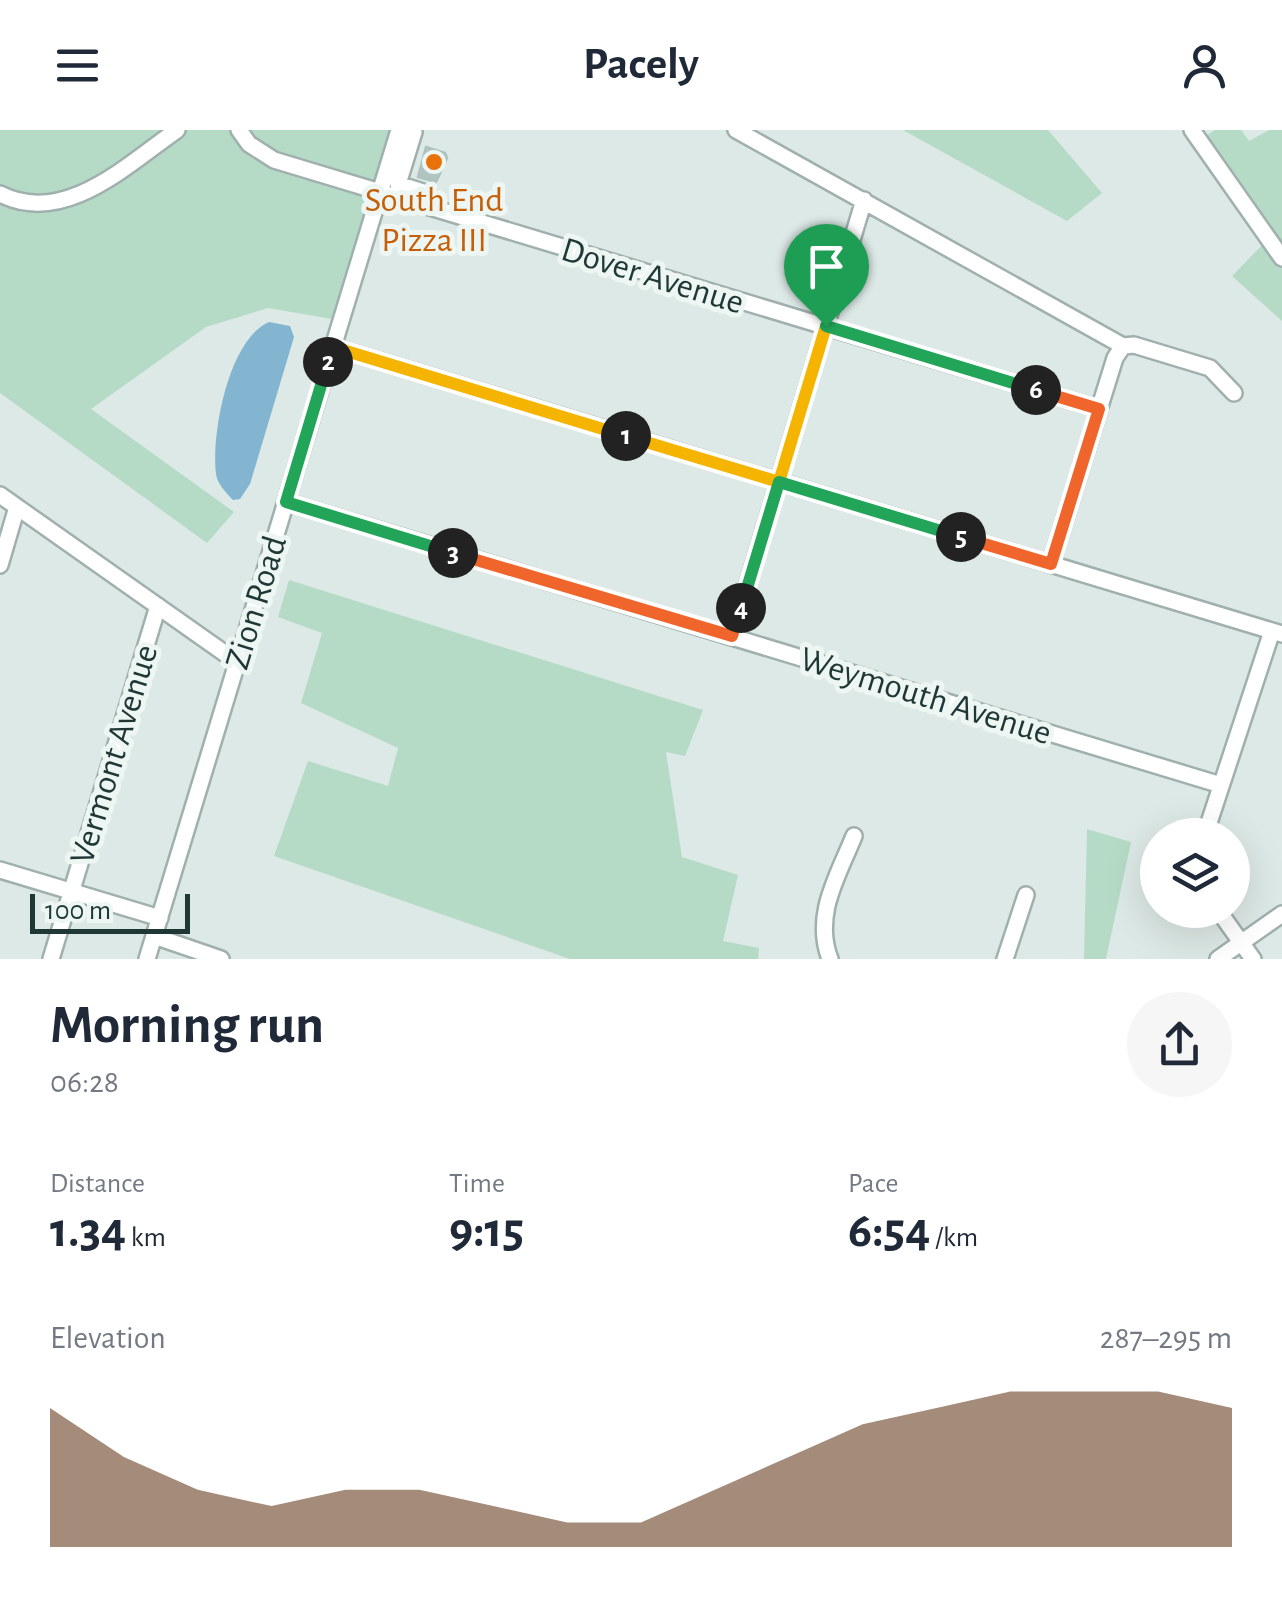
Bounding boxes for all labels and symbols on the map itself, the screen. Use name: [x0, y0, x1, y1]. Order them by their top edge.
marker: South End Pizza III: [423, 151, 445, 173]
place label: South End Pizza III: [365, 183, 503, 258]
pin: [784, 224, 869, 327]
street label: Dover Avenue: [557, 232, 748, 321]
pin: 2: [303, 337, 353, 387]
pin: 6: [1011, 365, 1061, 415]
pin: 1: [601, 411, 651, 461]
pin: 5: [936, 512, 986, 562]
pin: 3: [428, 528, 478, 578]
street label: Zion Road: [220, 532, 293, 673]
pin: 4: [716, 583, 766, 633]
street label: Vermont Avenue: [64, 641, 164, 868]
street label: Weymouth Avenue: [796, 642, 1055, 751]
scale bar: [30, 889, 190, 934]

